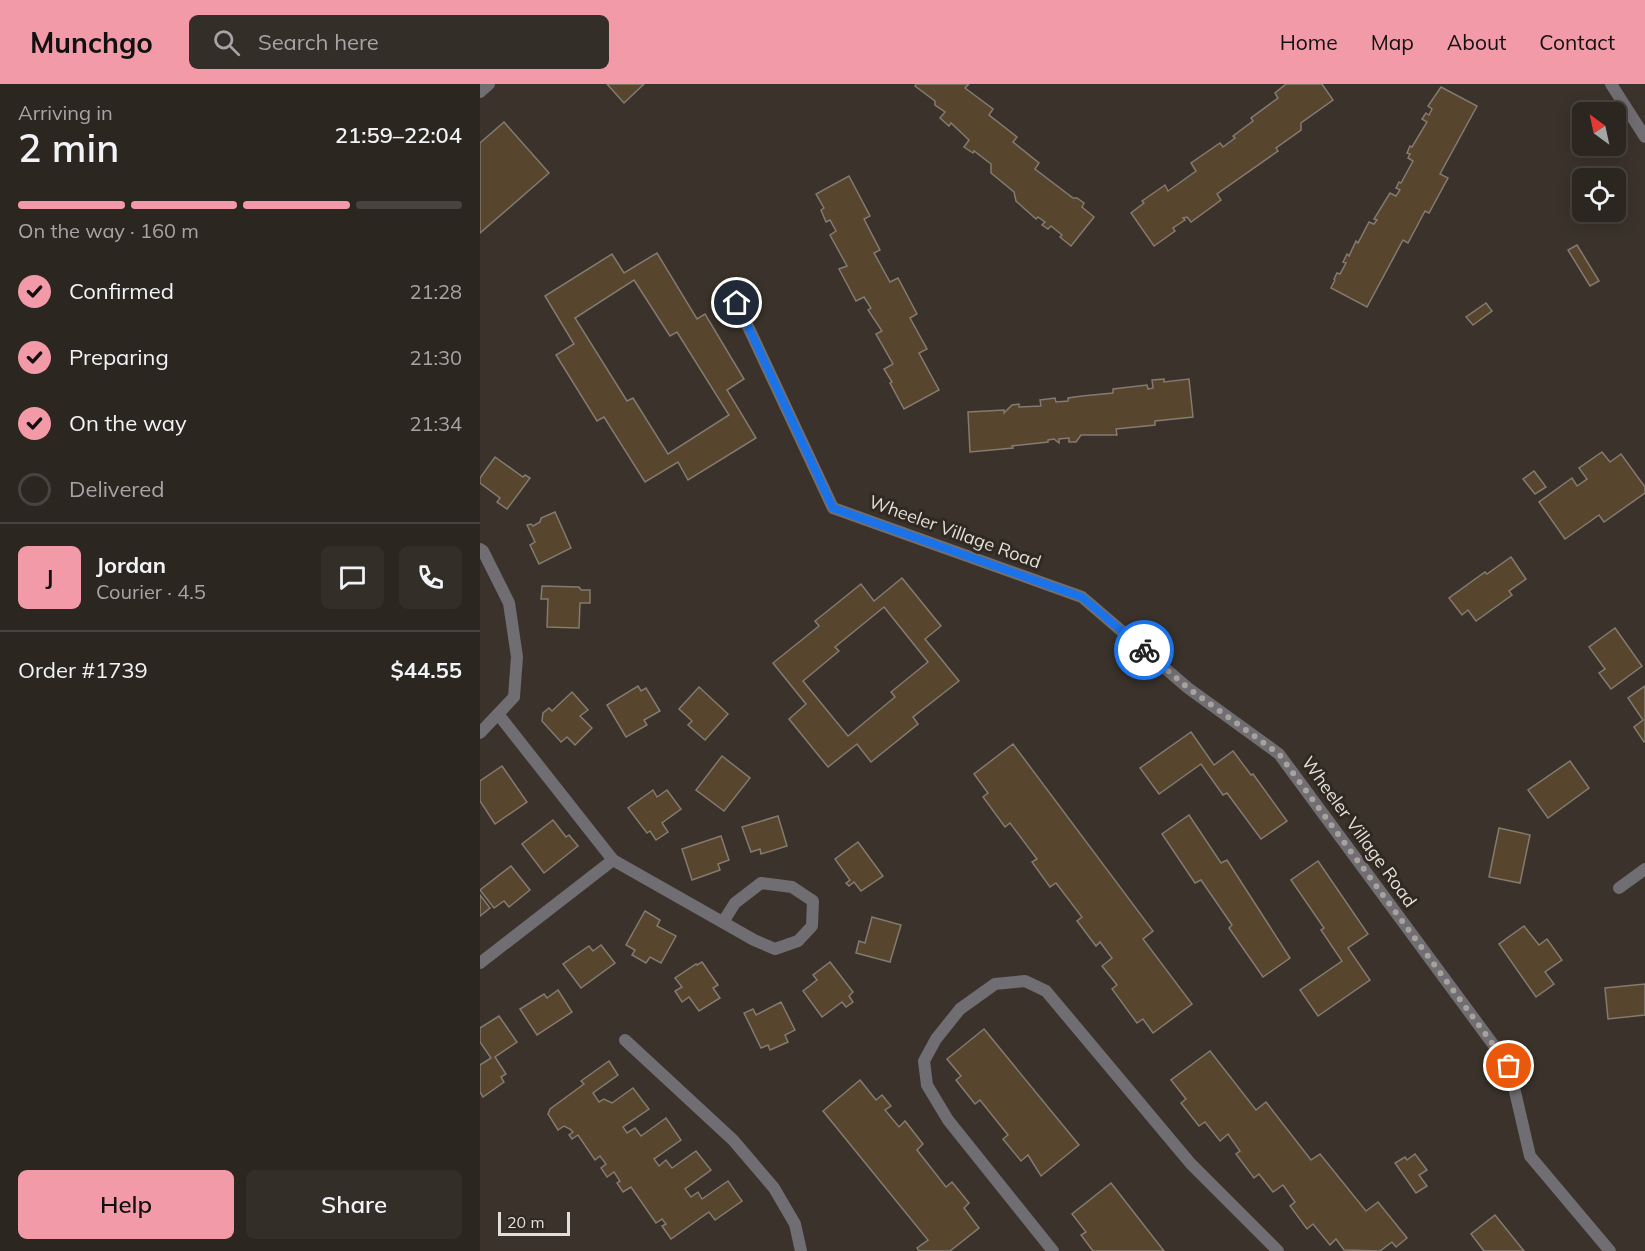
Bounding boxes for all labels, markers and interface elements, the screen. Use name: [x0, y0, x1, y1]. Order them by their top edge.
search box: [189, 15, 609, 69]
text: Munchgo: [30, 25, 153, 60]
icon: search: [210, 26, 243, 59]
text: Search here: [258, 28, 379, 56]
text: Home: [1280, 29, 1338, 55]
text: Map: [1371, 29, 1414, 55]
text: About: [1447, 29, 1506, 55]
text: Contact: [1539, 29, 1615, 55]
text: Arriving in: [18, 100, 113, 125]
north arrow: [1572, 102, 1626, 156]
map controls: [1572, 102, 1626, 222]
text: 21:59–22:04: [335, 121, 462, 149]
text: 2 min: [18, 123, 119, 172]
button: locate: [1572, 168, 1626, 222]
text: On the way · 160 m: [18, 218, 199, 243]
icon: check: [18, 275, 51, 308]
text: Confirmed: [69, 277, 174, 305]
pin: [711, 277, 762, 328]
text: 21:28: [409, 279, 462, 304]
icon: home: [720, 286, 753, 319]
icon: check: [18, 341, 51, 374]
text: Preparing: [69, 343, 169, 371]
text: 21:30: [409, 345, 462, 370]
icon: check: [18, 407, 51, 440]
text: On the way: [69, 409, 187, 437]
text: 21:34: [409, 411, 462, 436]
text: Delivered: [69, 475, 164, 503]
street label: Wheeler Village Road: [866, 490, 1044, 573]
button: chat: [321, 546, 384, 609]
button: phone: [399, 546, 462, 609]
text: Jordan: [96, 551, 166, 579]
text: J: [46, 563, 53, 591]
text: Courier · 4.5: [96, 579, 206, 604]
courier: [1114, 620, 1174, 680]
icon: bike: [1128, 634, 1161, 667]
text: Order #1739: [18, 656, 148, 684]
text: $44.55: [391, 656, 462, 684]
street label: Wheeler Village Road: [1297, 752, 1422, 912]
pin: [1483, 1040, 1534, 1091]
icon: bag: [1492, 1049, 1525, 1082]
button: Help: [18, 1170, 234, 1239]
button: Share: [246, 1170, 462, 1239]
scale bar: [498, 1209, 570, 1236]
text: 20 m: [507, 1212, 544, 1232]

